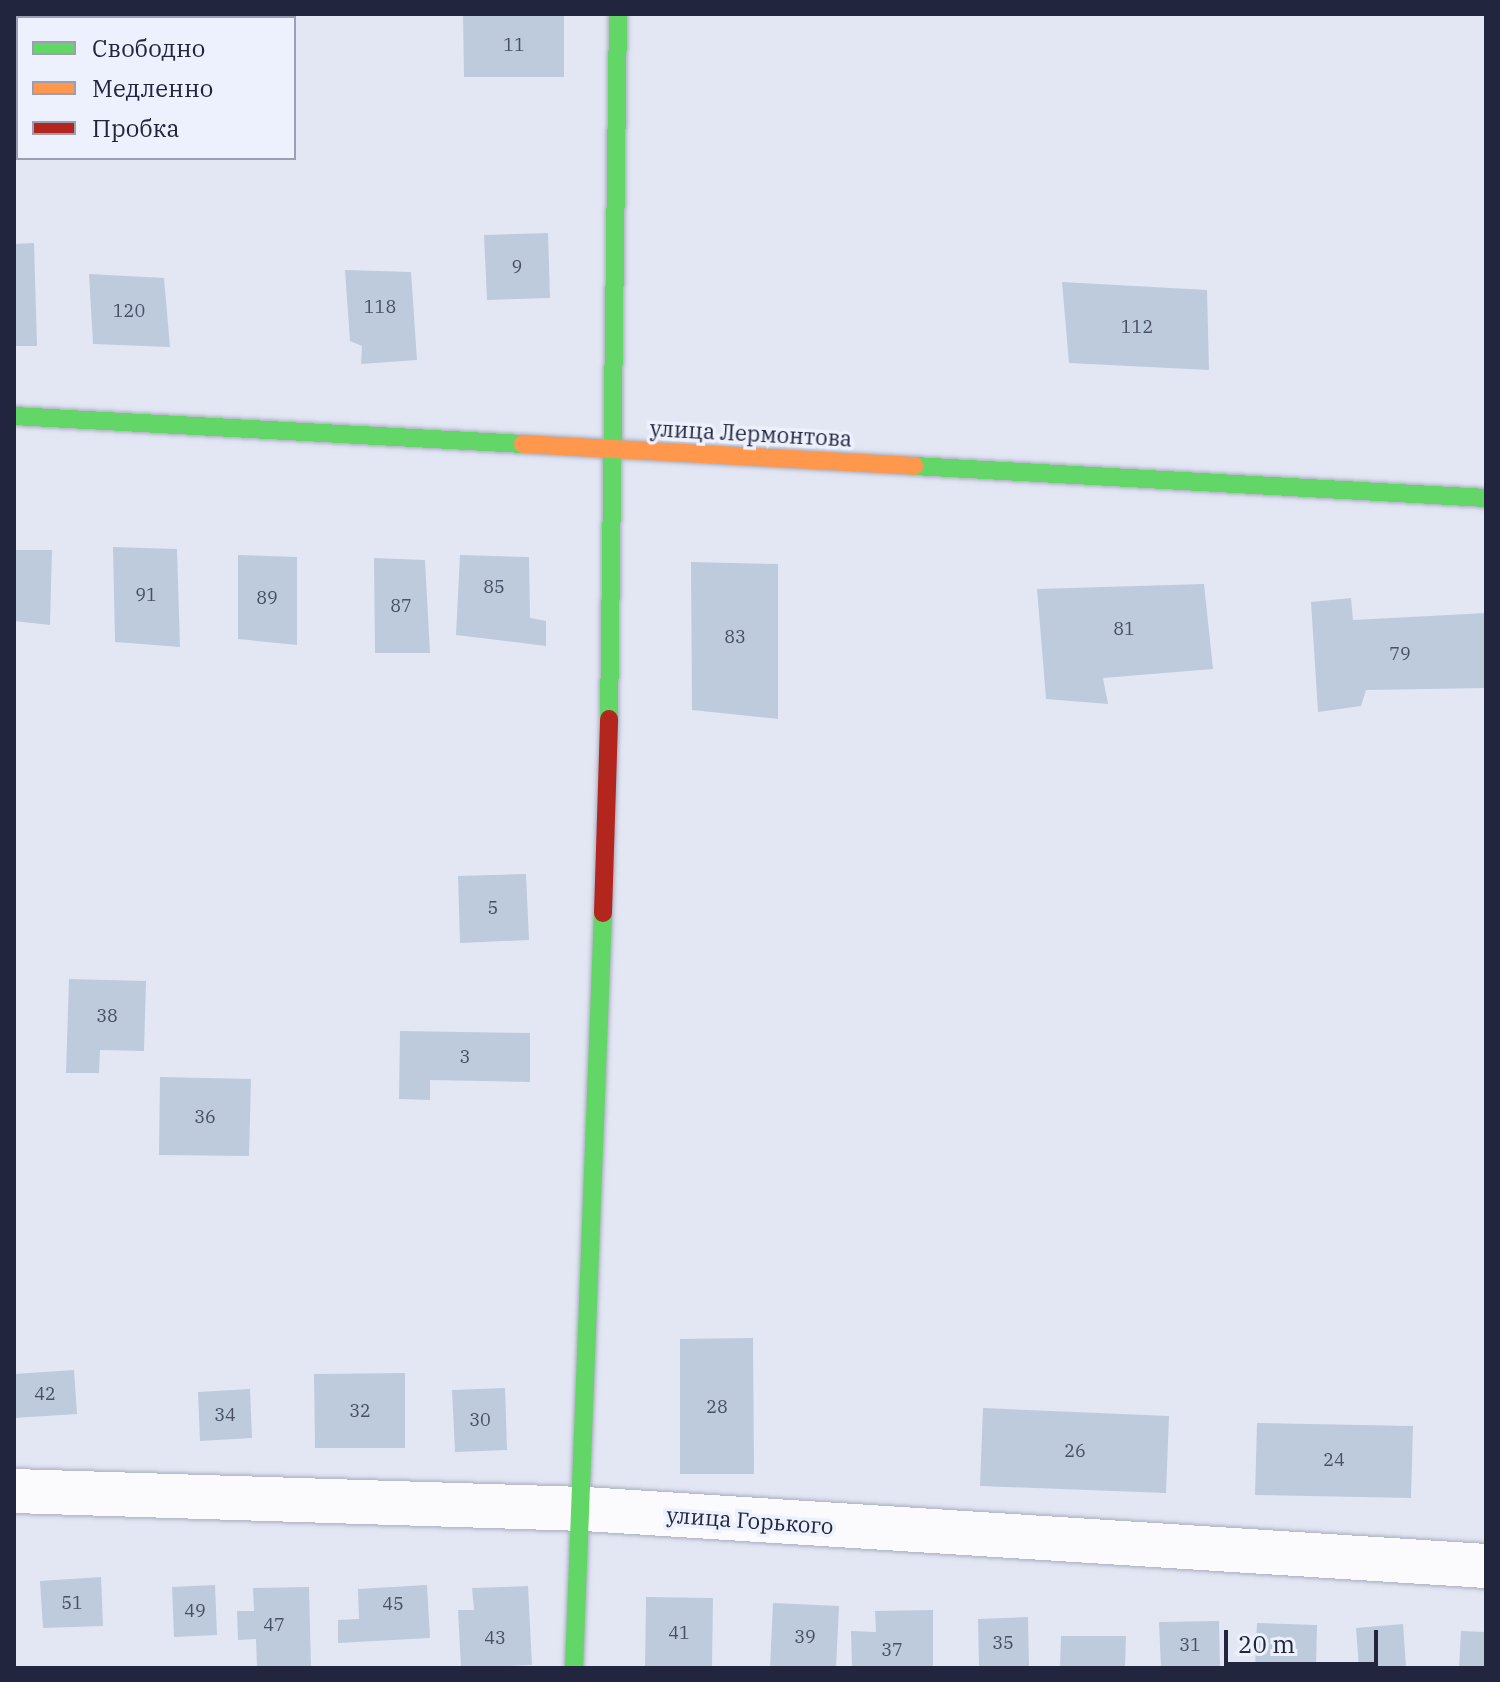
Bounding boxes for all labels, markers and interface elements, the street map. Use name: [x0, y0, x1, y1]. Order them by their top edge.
legend: [16, 16, 296, 160]
text: Свободно: [92, 32, 205, 64]
house number: 11: [503, 34, 525, 56]
text: Медленно: [92, 72, 213, 104]
text: Пробка: [92, 112, 180, 144]
house number: 9: [512, 256, 522, 278]
house number: 118: [364, 296, 396, 318]
house number: 120: [113, 300, 145, 322]
house number: 112: [1121, 316, 1153, 338]
street label: улица Лермонтова: [649, 415, 853, 451]
house number: 85: [483, 576, 505, 598]
house number: 91: [135, 584, 157, 606]
house number: 89: [256, 587, 278, 609]
house number: 87: [390, 595, 412, 617]
house number: 81: [1113, 618, 1135, 640]
house number: 83: [724, 626, 746, 648]
house number: 79: [1389, 643, 1411, 665]
house number: 5: [488, 897, 498, 919]
house number: 38: [96, 1005, 118, 1027]
house number: 3: [460, 1046, 470, 1068]
house number: 36: [194, 1106, 216, 1128]
house number: 42: [34, 1383, 56, 1405]
house number: 28: [706, 1396, 728, 1418]
house number: 32: [349, 1400, 371, 1422]
house number: 34: [214, 1404, 236, 1426]
house number: 30: [469, 1409, 491, 1431]
house number: 26: [1064, 1440, 1086, 1462]
house number: 24: [1323, 1449, 1345, 1471]
street label: улица Горького: [666, 1501, 834, 1539]
house number: 51: [61, 1592, 83, 1614]
house number: 45: [382, 1593, 404, 1615]
house number: 49: [184, 1600, 206, 1622]
house number: 47: [263, 1614, 285, 1636]
scale bar: [1228, 1614, 1382, 1664]
house number: 41: [668, 1622, 690, 1644]
house number: 39: [794, 1626, 816, 1648]
house number: 43: [484, 1627, 506, 1649]
text: 20 m: [1238, 1628, 1295, 1660]
house number: 35: [992, 1632, 1014, 1654]
house number: 31: [1179, 1634, 1201, 1656]
house number: 37: [881, 1639, 903, 1661]

